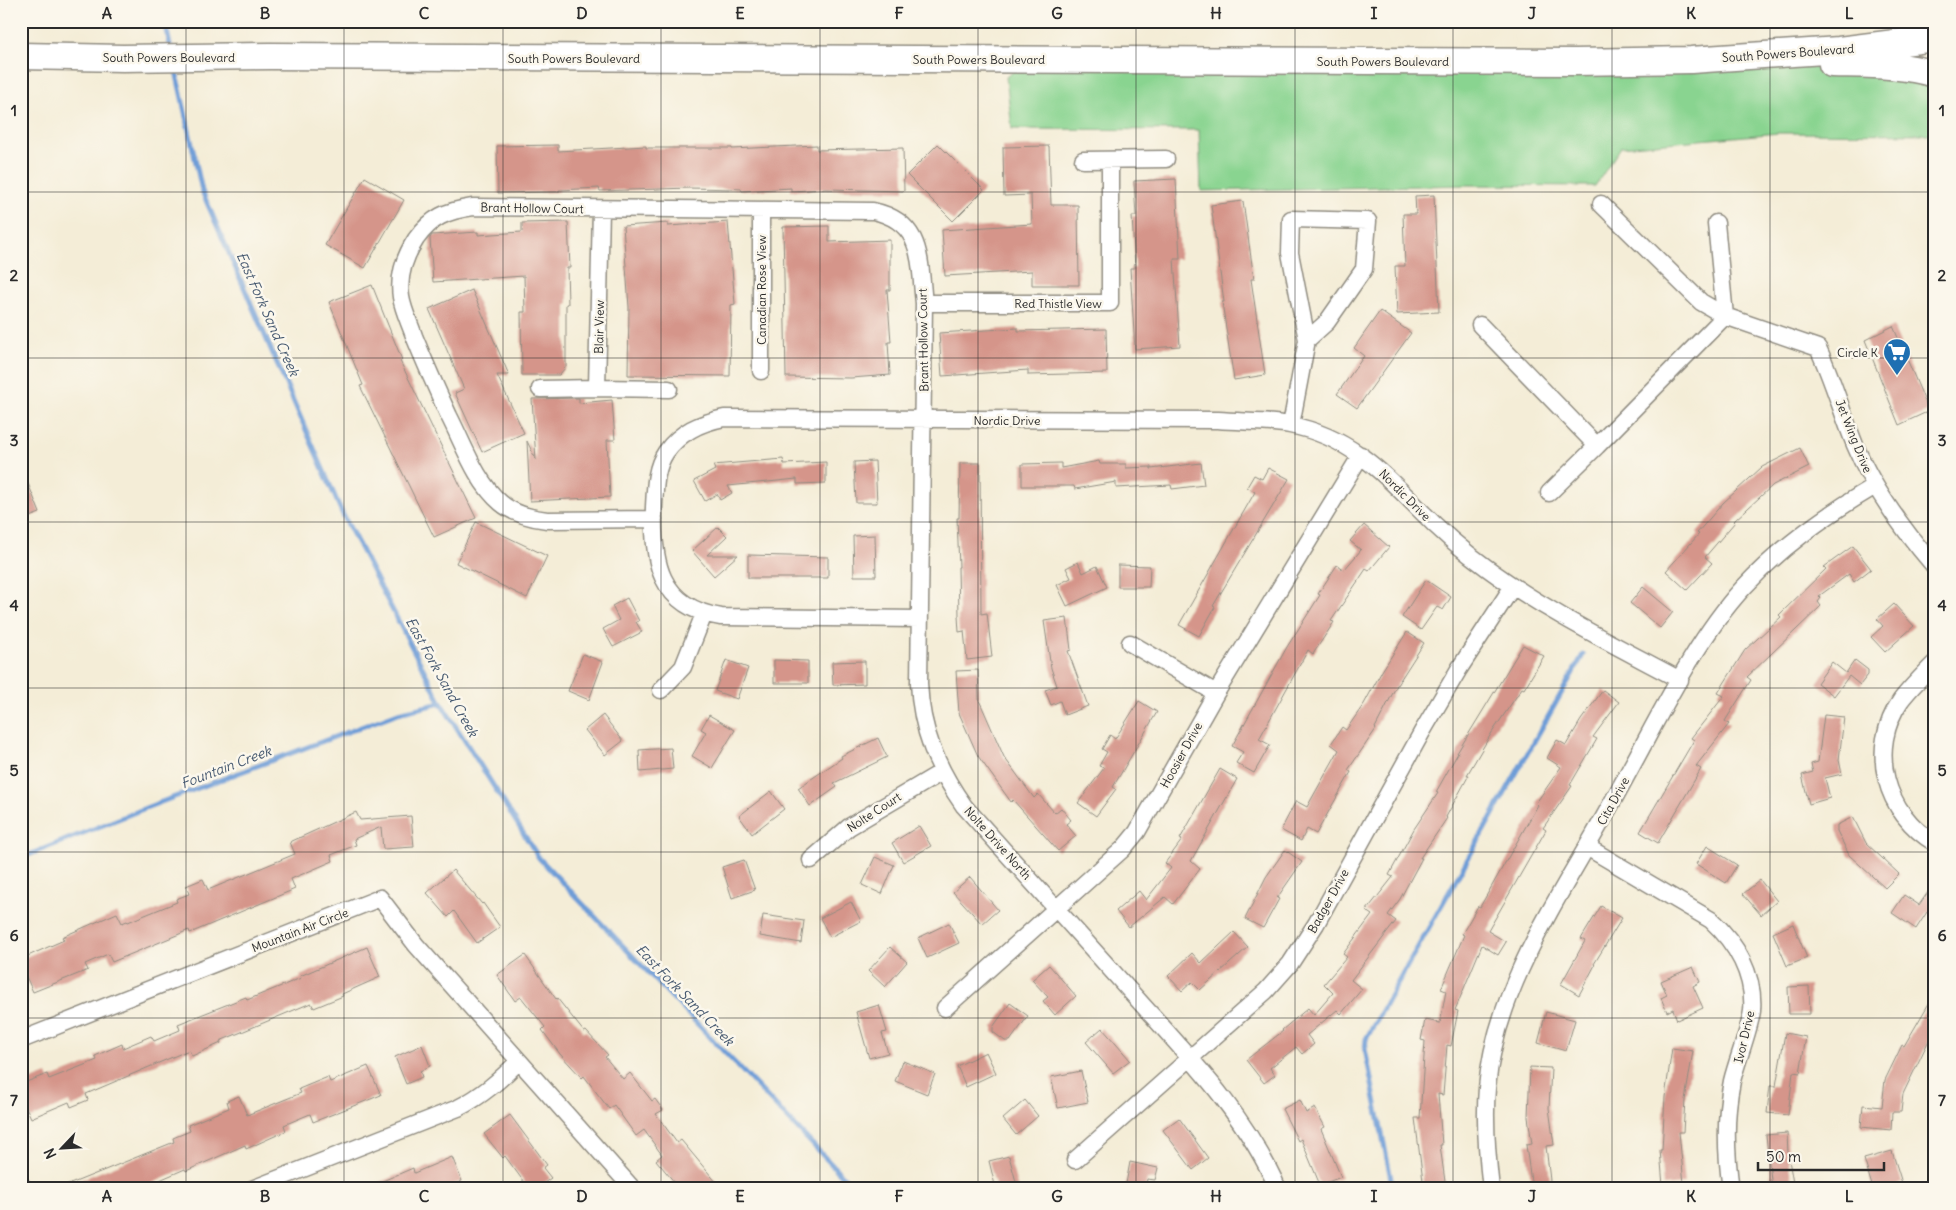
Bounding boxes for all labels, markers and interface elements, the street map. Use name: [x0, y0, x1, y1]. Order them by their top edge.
text: A: [102, 3, 112, 23]
text: B: [260, 3, 271, 23]
text: C: [419, 3, 430, 23]
text: D: [576, 3, 588, 23]
text: E: [735, 3, 745, 23]
text: F: [894, 3, 904, 23]
text: G: [1051, 3, 1063, 23]
text: H: [1210, 3, 1222, 23]
text: I: [1371, 3, 1378, 23]
text: J: [1528, 3, 1537, 23]
text: K: [1686, 3, 1696, 23]
text: L: [1845, 3, 1854, 23]
street label: South Powers Boulevard: [1722, 41, 1854, 65]
street label: South Powers Boulevard: [103, 50, 235, 65]
street label: South Powers Boulevard: [508, 51, 640, 66]
street label: South Powers Boulevard: [913, 52, 1045, 67]
street label: South Powers Boulevard: [1317, 54, 1449, 69]
text: 1: [11, 100, 17, 120]
text: 1: [1939, 100, 1945, 120]
street label: Brant Hollow Court: [480, 200, 584, 216]
street label: Canadian Rose View: [754, 234, 769, 345]
water label: East Fork Sand Creek: [233, 249, 304, 380]
text: 2: [10, 265, 19, 285]
text: 2: [1938, 265, 1947, 285]
street label: Brant Hollow Court: [915, 288, 931, 392]
street label: Red Thistle View: [1014, 296, 1102, 311]
street label: Blair View: [591, 299, 607, 354]
supermarket icon: Circle K: [1882, 337, 1912, 376]
place label: Circle K: [1837, 345, 1879, 360]
street label: Jet Wing Drive: [1832, 397, 1876, 475]
street label: Nordic Drive: [974, 413, 1040, 428]
text: 3: [9, 430, 19, 450]
text: 3: [1937, 430, 1947, 450]
street label: Nordic Drive: [1376, 466, 1434, 524]
text: 4: [9, 595, 19, 615]
text: 4: [1937, 595, 1947, 615]
water label: East Fork Sand Creek: [402, 614, 483, 741]
street label: Hoosier Drive: [1157, 720, 1205, 790]
water label: Fountain Creek: [178, 741, 274, 792]
text: 5: [9, 760, 19, 780]
text: 5: [1937, 760, 1947, 780]
street label: Cita Drive: [1594, 774, 1632, 828]
street label: Nolte Court: [844, 789, 904, 835]
street label: Nolte Drive North: [961, 803, 1035, 883]
street label: Badger Drive: [1304, 866, 1352, 936]
street label: Mountain Air Circle: [250, 905, 350, 955]
text: 6: [9, 925, 19, 945]
text: 6: [1937, 925, 1947, 945]
water label: East Fork Sand Creek: [632, 941, 739, 1050]
street label: Ivor Drive: [1731, 1009, 1757, 1065]
text: 7: [10, 1090, 18, 1110]
text: 7: [1938, 1090, 1946, 1110]
north arrow: [38, 1122, 88, 1172]
scale bar: [1758, 1140, 1885, 1172]
text: N: [40, 1145, 60, 1162]
text: 50 m: [1766, 1147, 1801, 1166]
text: A: [102, 1186, 112, 1206]
text: B: [260, 1186, 271, 1206]
text: C: [419, 1186, 430, 1206]
text: D: [576, 1186, 588, 1206]
text: E: [735, 1186, 745, 1206]
text: F: [894, 1186, 904, 1206]
text: G: [1051, 1186, 1063, 1206]
text: H: [1210, 1186, 1222, 1206]
text: I: [1371, 1186, 1378, 1206]
text: J: [1528, 1186, 1537, 1206]
text: K: [1686, 1186, 1696, 1206]
text: L: [1845, 1186, 1854, 1206]

